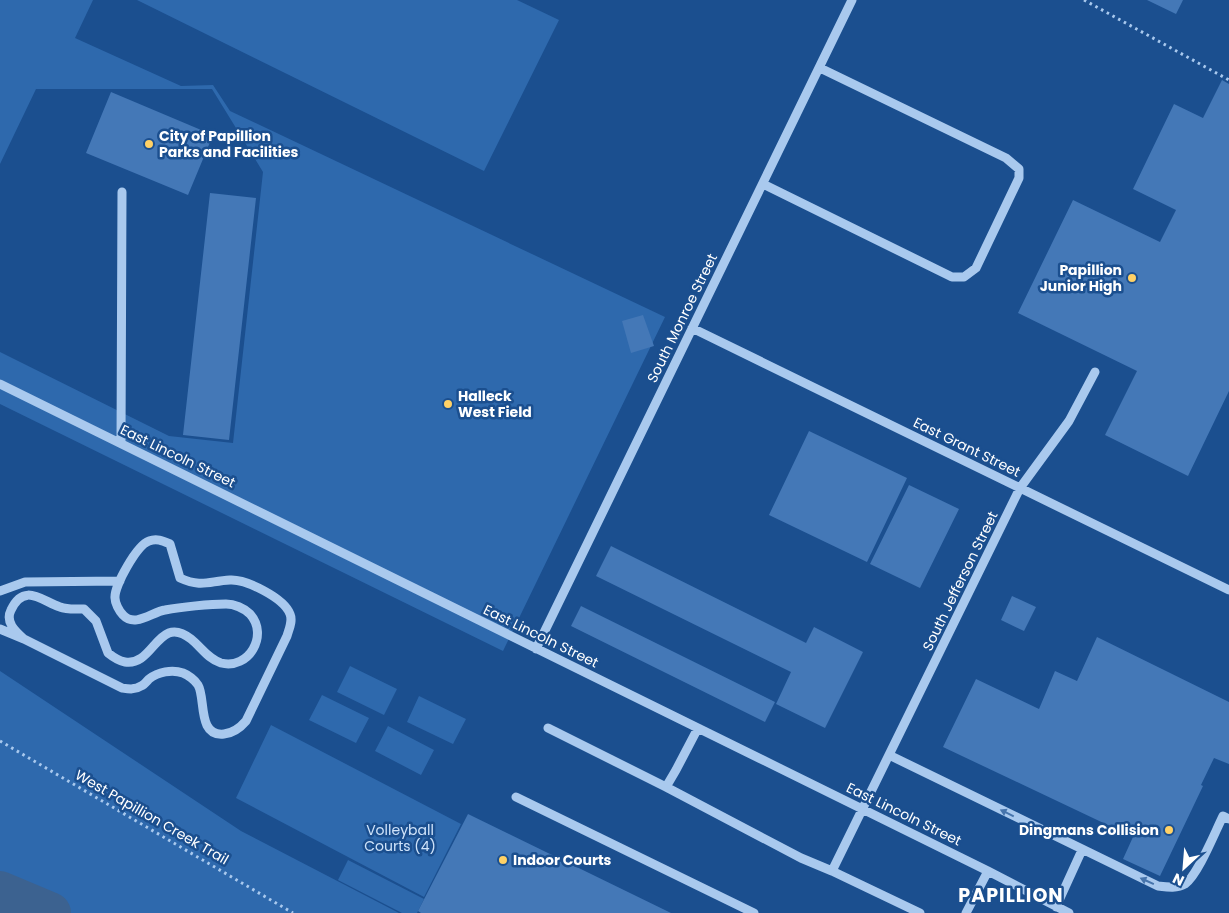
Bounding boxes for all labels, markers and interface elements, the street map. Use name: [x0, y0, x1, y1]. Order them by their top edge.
place label: City of Papillion Parks and Facilities: [159, 126, 299, 162]
marker: City of Papillion Parks and Facilities: [143, 138, 155, 150]
street label: South Monroe Street: [642, 250, 722, 386]
place label: Papillion Junior High: [1040, 260, 1122, 296]
marker: Papillion Junior High: [1126, 272, 1138, 284]
place label: Halleck West Field: [458, 386, 532, 422]
marker: Halleck West Field: [442, 398, 454, 410]
street label: East Grant Street: [910, 412, 1024, 482]
street label: East Lincoln Street: [117, 419, 239, 493]
street label: South Jefferson Street: [917, 508, 1003, 654]
street label: East Lincoln Street: [480, 599, 602, 673]
street label: West Papillion Creek Trail: [71, 765, 233, 869]
street label: East Lincoln Street: [843, 777, 965, 851]
one-way arrow: [1000, 809, 1014, 817]
park label: Volleyball Courts (4): [364, 820, 436, 856]
place label: Dingmans Collision: [1019, 820, 1159, 840]
marker: Dingmans Collision: [1163, 824, 1175, 836]
north arrow: [1159, 843, 1209, 893]
place label: Indoor Courts: [513, 850, 612, 870]
marker: Indoor Courts: [497, 854, 509, 866]
text: N: [1169, 868, 1187, 891]
one-way arrow: [1139, 877, 1154, 886]
district label: PAPILLION: [958, 882, 1064, 909]

